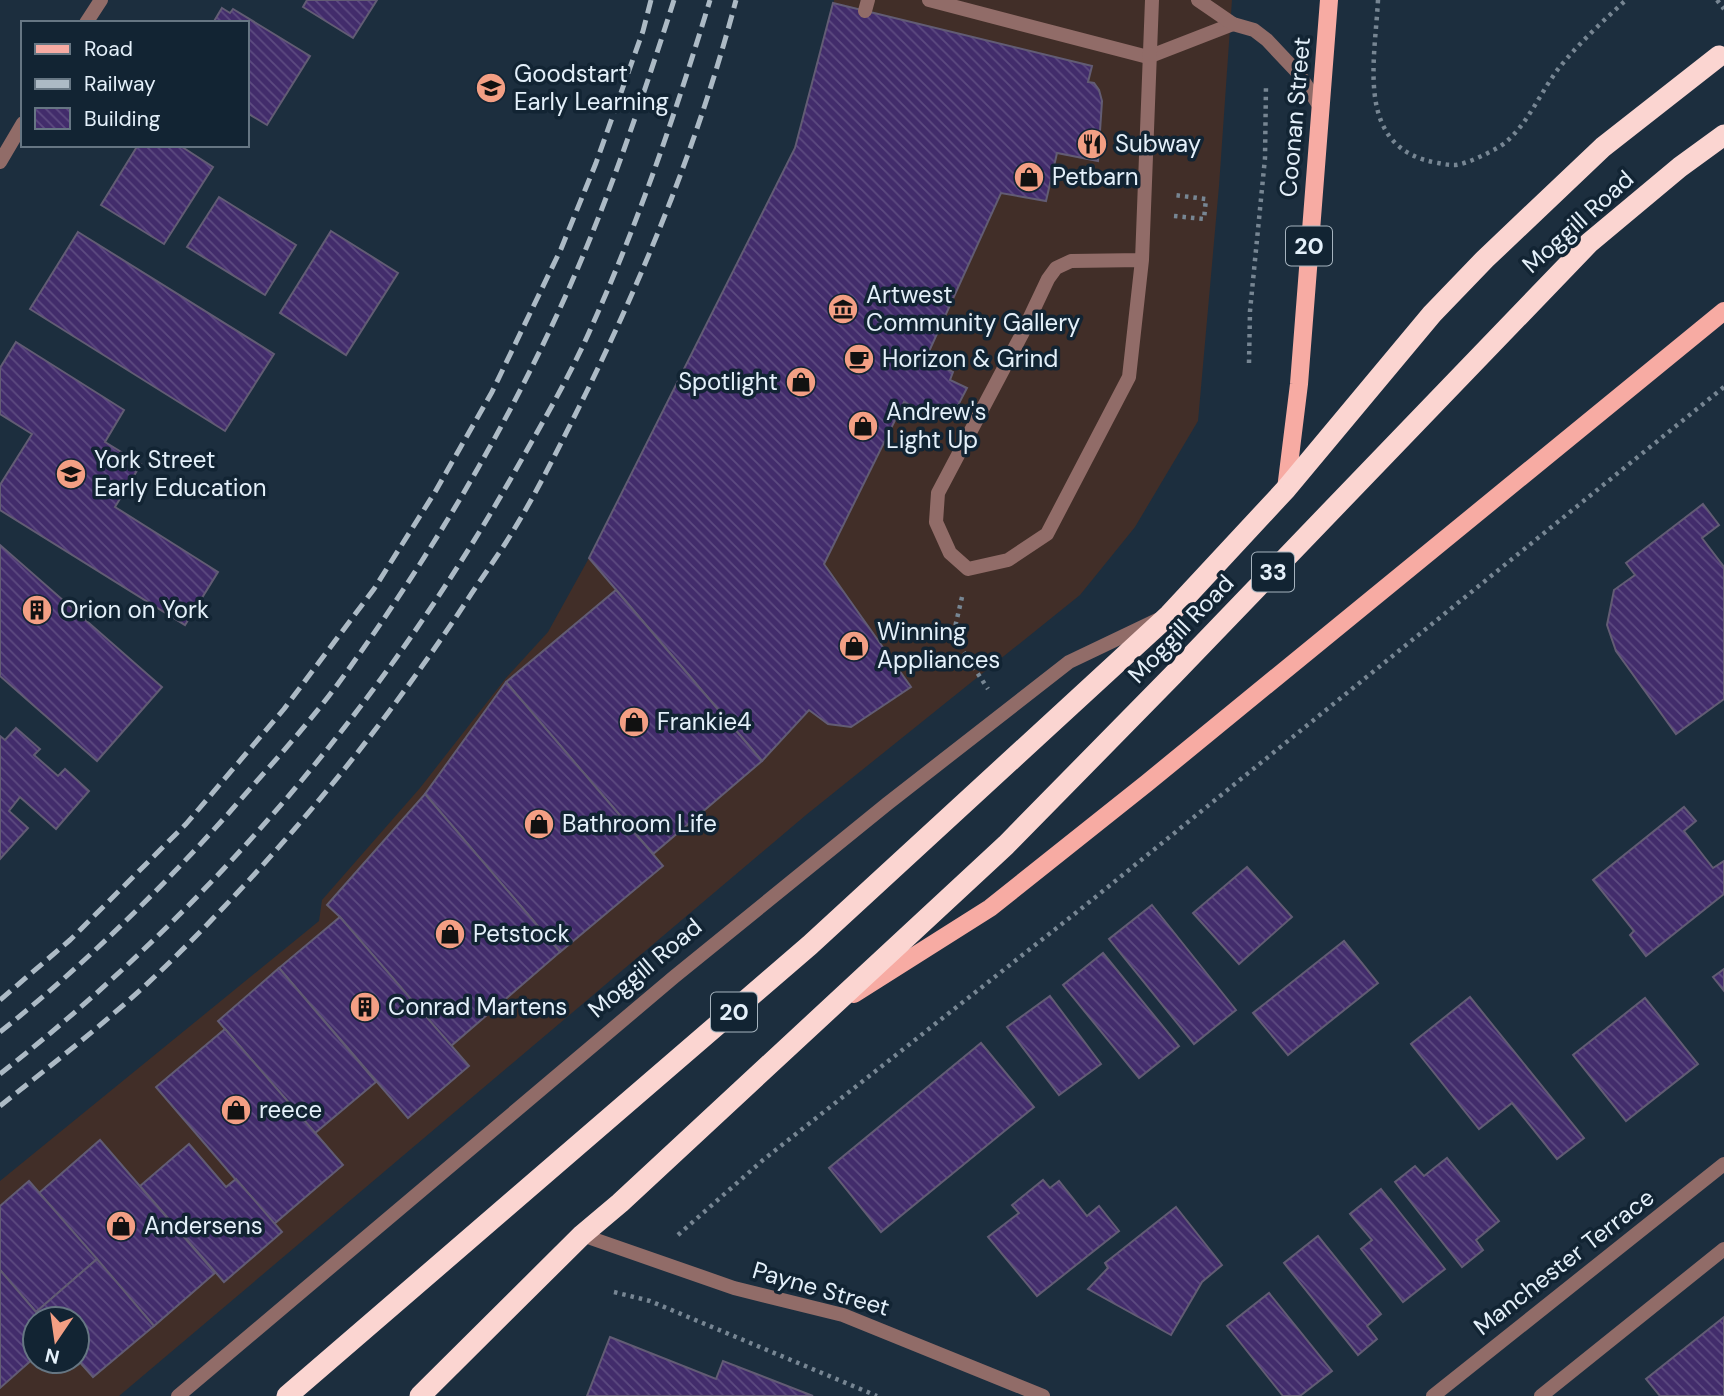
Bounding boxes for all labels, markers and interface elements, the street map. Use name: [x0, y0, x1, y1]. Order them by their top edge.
legend: [21, 21, 248, 147]
text: Road: [84, 35, 133, 63]
street label: Coonan Street: [1272, 36, 1317, 198]
place label: Goodstart Early Learning: [514, 58, 669, 117]
text: Railway: [84, 70, 156, 98]
school or university icon: Goodstart Early Learning: [474, 71, 508, 105]
text: Building: [84, 105, 161, 133]
restaurant icon: Subway: [1075, 127, 1109, 161]
place label: Subway: [1115, 128, 1201, 159]
shop icon: Petbarn: [1012, 160, 1046, 194]
place label: Petbarn: [1052, 161, 1139, 192]
street label: Moggill Road: [1515, 163, 1640, 280]
road number: 20: [1286, 227, 1332, 266]
place label: Artwest Community Gallery: [866, 279, 1080, 338]
museum icon: Artwest Community Gallery: [826, 292, 860, 326]
cafe icon: Horizon & Grind: [842, 342, 876, 376]
place label: Horizon & Grind: [882, 343, 1058, 374]
shop icon: Spotlight: [784, 365, 818, 399]
place label: Spotlight: [678, 366, 778, 397]
place label: Andrew's Light Up: [886, 396, 987, 455]
shop icon: Andrew's Light Up: [846, 409, 880, 443]
place label: York Street Early Education: [94, 444, 267, 503]
school or university icon: York Street Early Education: [54, 457, 88, 491]
road number: 33: [1252, 552, 1294, 592]
street label: Moggill Road: [1121, 568, 1240, 690]
building icon: Orion on York: [20, 593, 54, 627]
place label: Orion on York: [60, 594, 209, 625]
place label: Winning Appliances: [877, 616, 1000, 675]
shop icon: Winning Appliances: [837, 629, 871, 663]
shop icon: Frankie4: [617, 705, 651, 739]
place label: Frankie4: [657, 706, 752, 737]
shop icon: Bathroom Life: [522, 807, 556, 841]
place label: Bathroom Life: [562, 808, 717, 839]
street label: Moggill Road: [581, 911, 708, 1024]
shop icon: Petstock: [433, 917, 467, 951]
place label: Petstock: [473, 918, 570, 949]
building icon: Conrad Martens: [348, 990, 382, 1024]
place label: Conrad Martens: [388, 991, 567, 1022]
road number: 20: [711, 993, 757, 1032]
shop icon: reece: [219, 1093, 253, 1127]
place label: reece: [259, 1094, 322, 1125]
street label: Manchester Terrace: [1467, 1181, 1660, 1342]
shop icon: Andersens: [104, 1209, 138, 1243]
place label: Andersens: [144, 1210, 263, 1241]
street label: Payne Street: [749, 1254, 893, 1323]
north arrow: [21, 1305, 91, 1375]
text: N: [43, 1342, 62, 1370]

